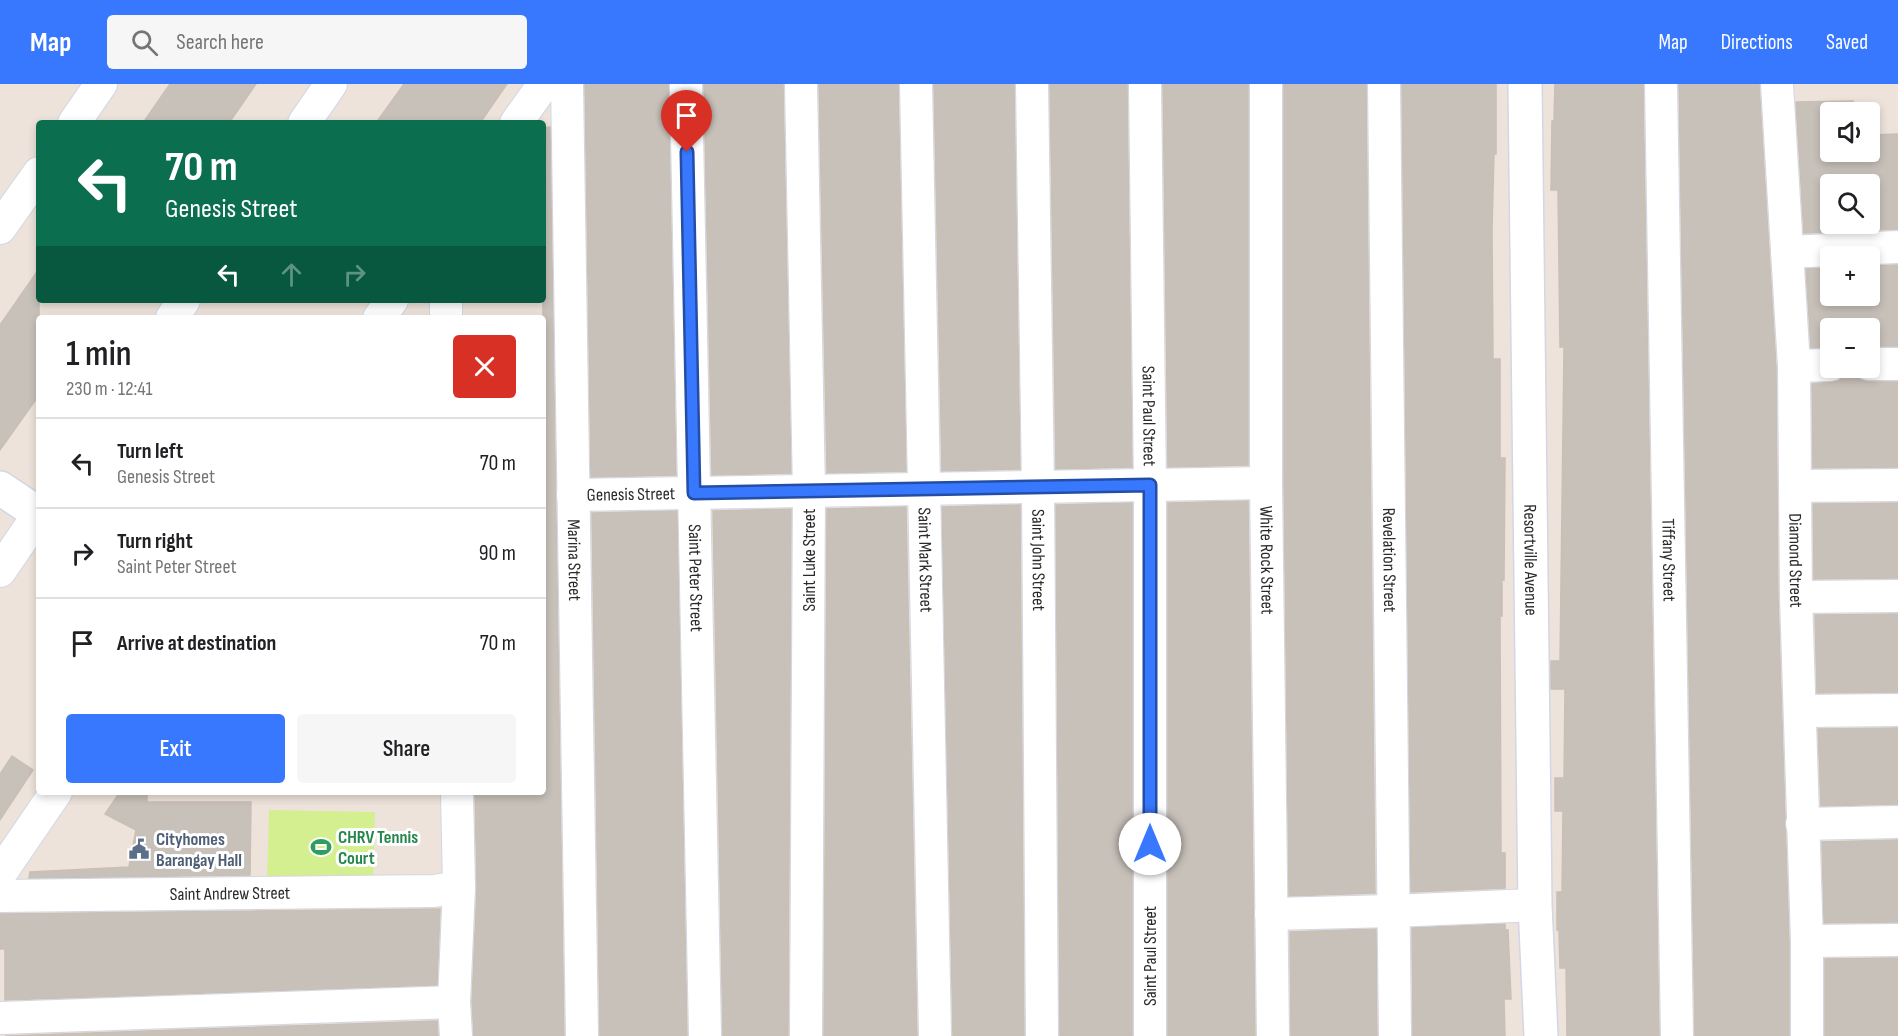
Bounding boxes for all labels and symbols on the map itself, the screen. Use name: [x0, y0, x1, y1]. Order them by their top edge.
pin: [661, 90, 712, 152]
street label: Saint Paul Street: [1138, 366, 1160, 467]
street label: Genesis Street: [587, 483, 676, 505]
street label: Resortville Avenue: [1520, 504, 1542, 616]
street label: White Rock Street: [1256, 505, 1278, 615]
street label: Saint Mark Street: [914, 507, 937, 613]
street label: Saint Luke Street: [799, 508, 820, 612]
street label: Revelation Street: [1378, 508, 1401, 613]
street label: Saint John Street: [1028, 509, 1049, 611]
street label: Diamond Street: [1785, 513, 1807, 608]
street label: Tiffany Street: [1658, 518, 1680, 602]
street label: Marina Street: [563, 519, 586, 601]
street label: Saint Peter Street: [684, 524, 707, 632]
position arrow: [1118, 812, 1182, 876]
place label: CHRV Tennis Court: [338, 827, 418, 869]
place label: Cityhomes Barangay Hall: [156, 829, 242, 871]
sports icon: CHRV Tennis Court: [309, 835, 333, 859]
public building icon: Cityhomes Barangay Hall: [127, 837, 151, 861]
street label: Saint Andrew Street: [170, 882, 291, 905]
street label: Saint Paul Street: [1140, 905, 1161, 1006]

